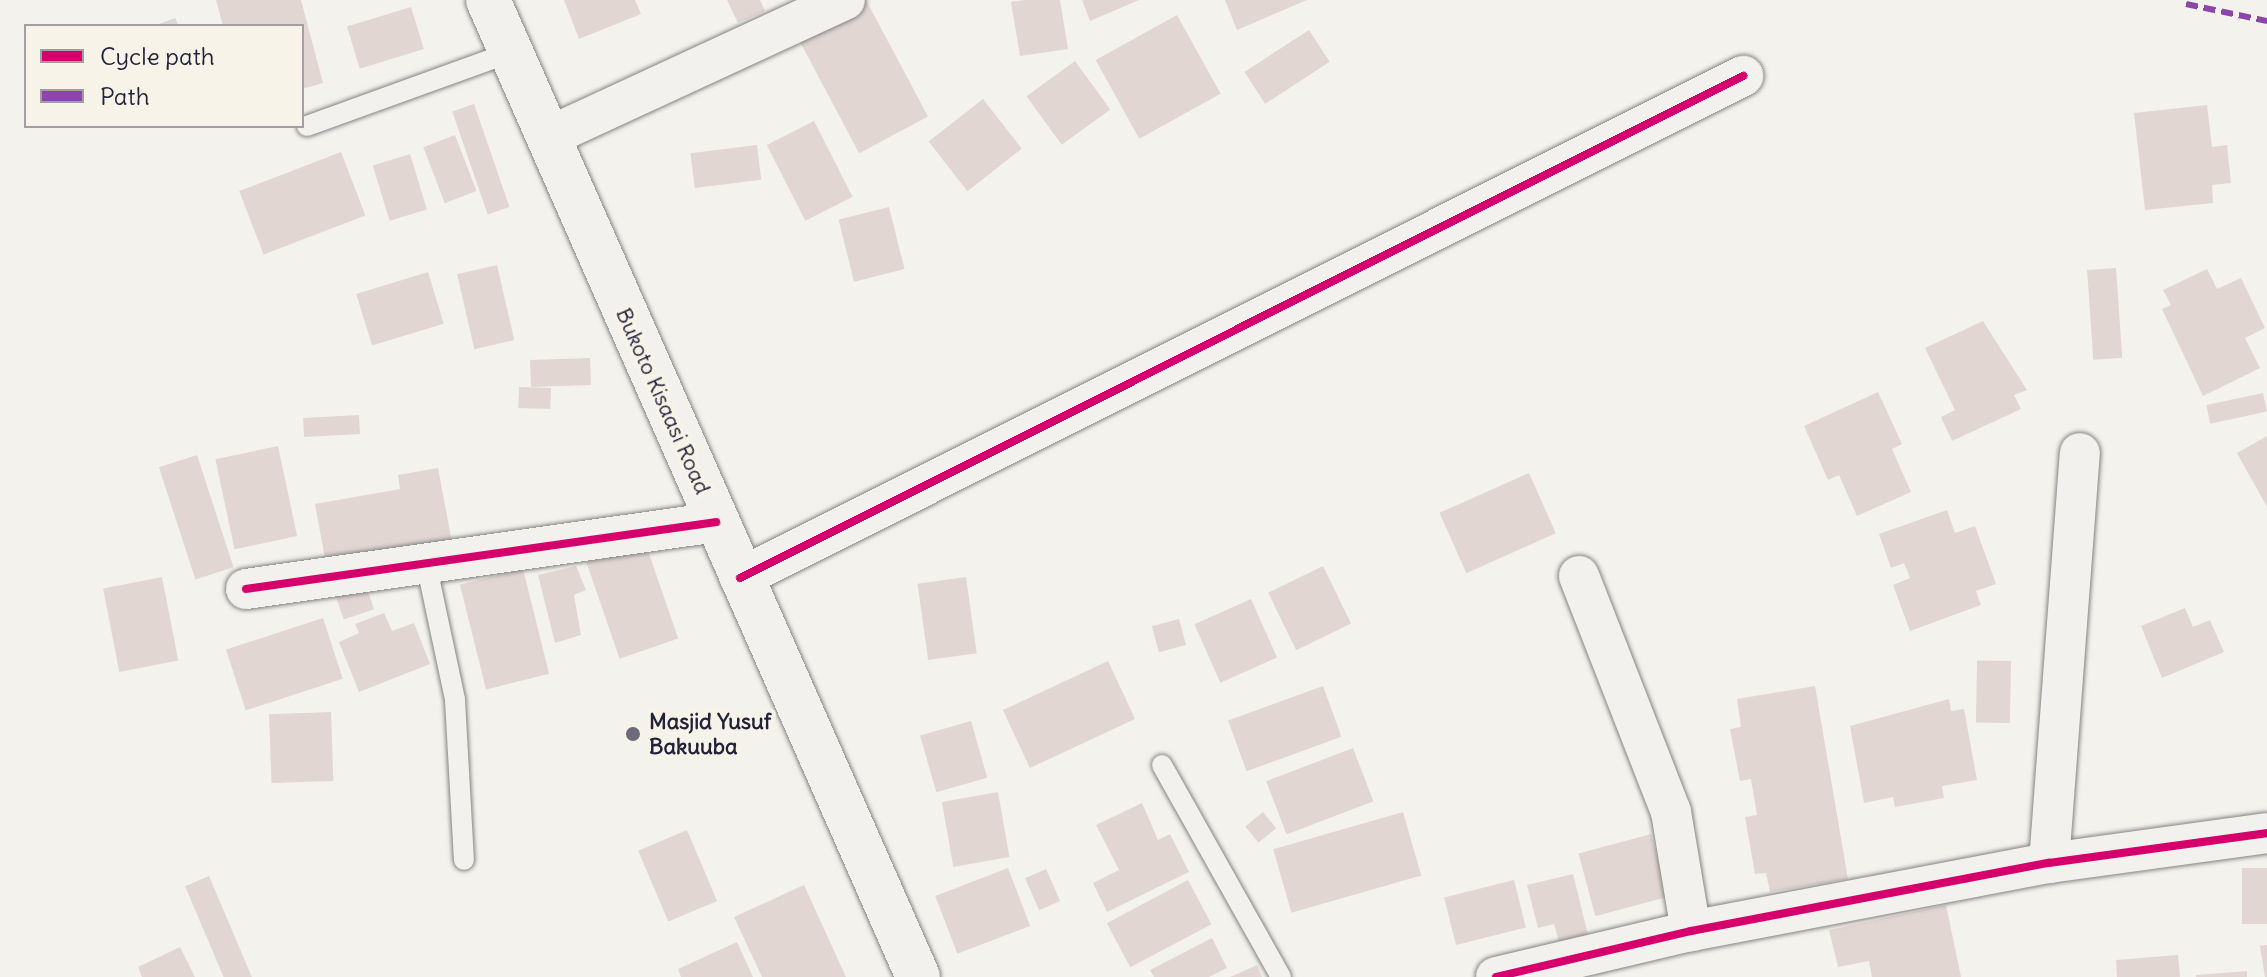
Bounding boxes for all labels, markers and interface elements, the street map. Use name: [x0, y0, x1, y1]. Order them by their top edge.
legend: [24, 24, 304, 128]
text: Cycle path: [100, 41, 215, 71]
text: Path: [100, 81, 150, 111]
street label: Bukoto Kisaasi Road: [610, 304, 716, 498]
place label: Masjid Yusuf Bakuuba: [649, 708, 771, 760]
marker: Masjid Yusuf Bakuuba: [624, 725, 642, 743]

